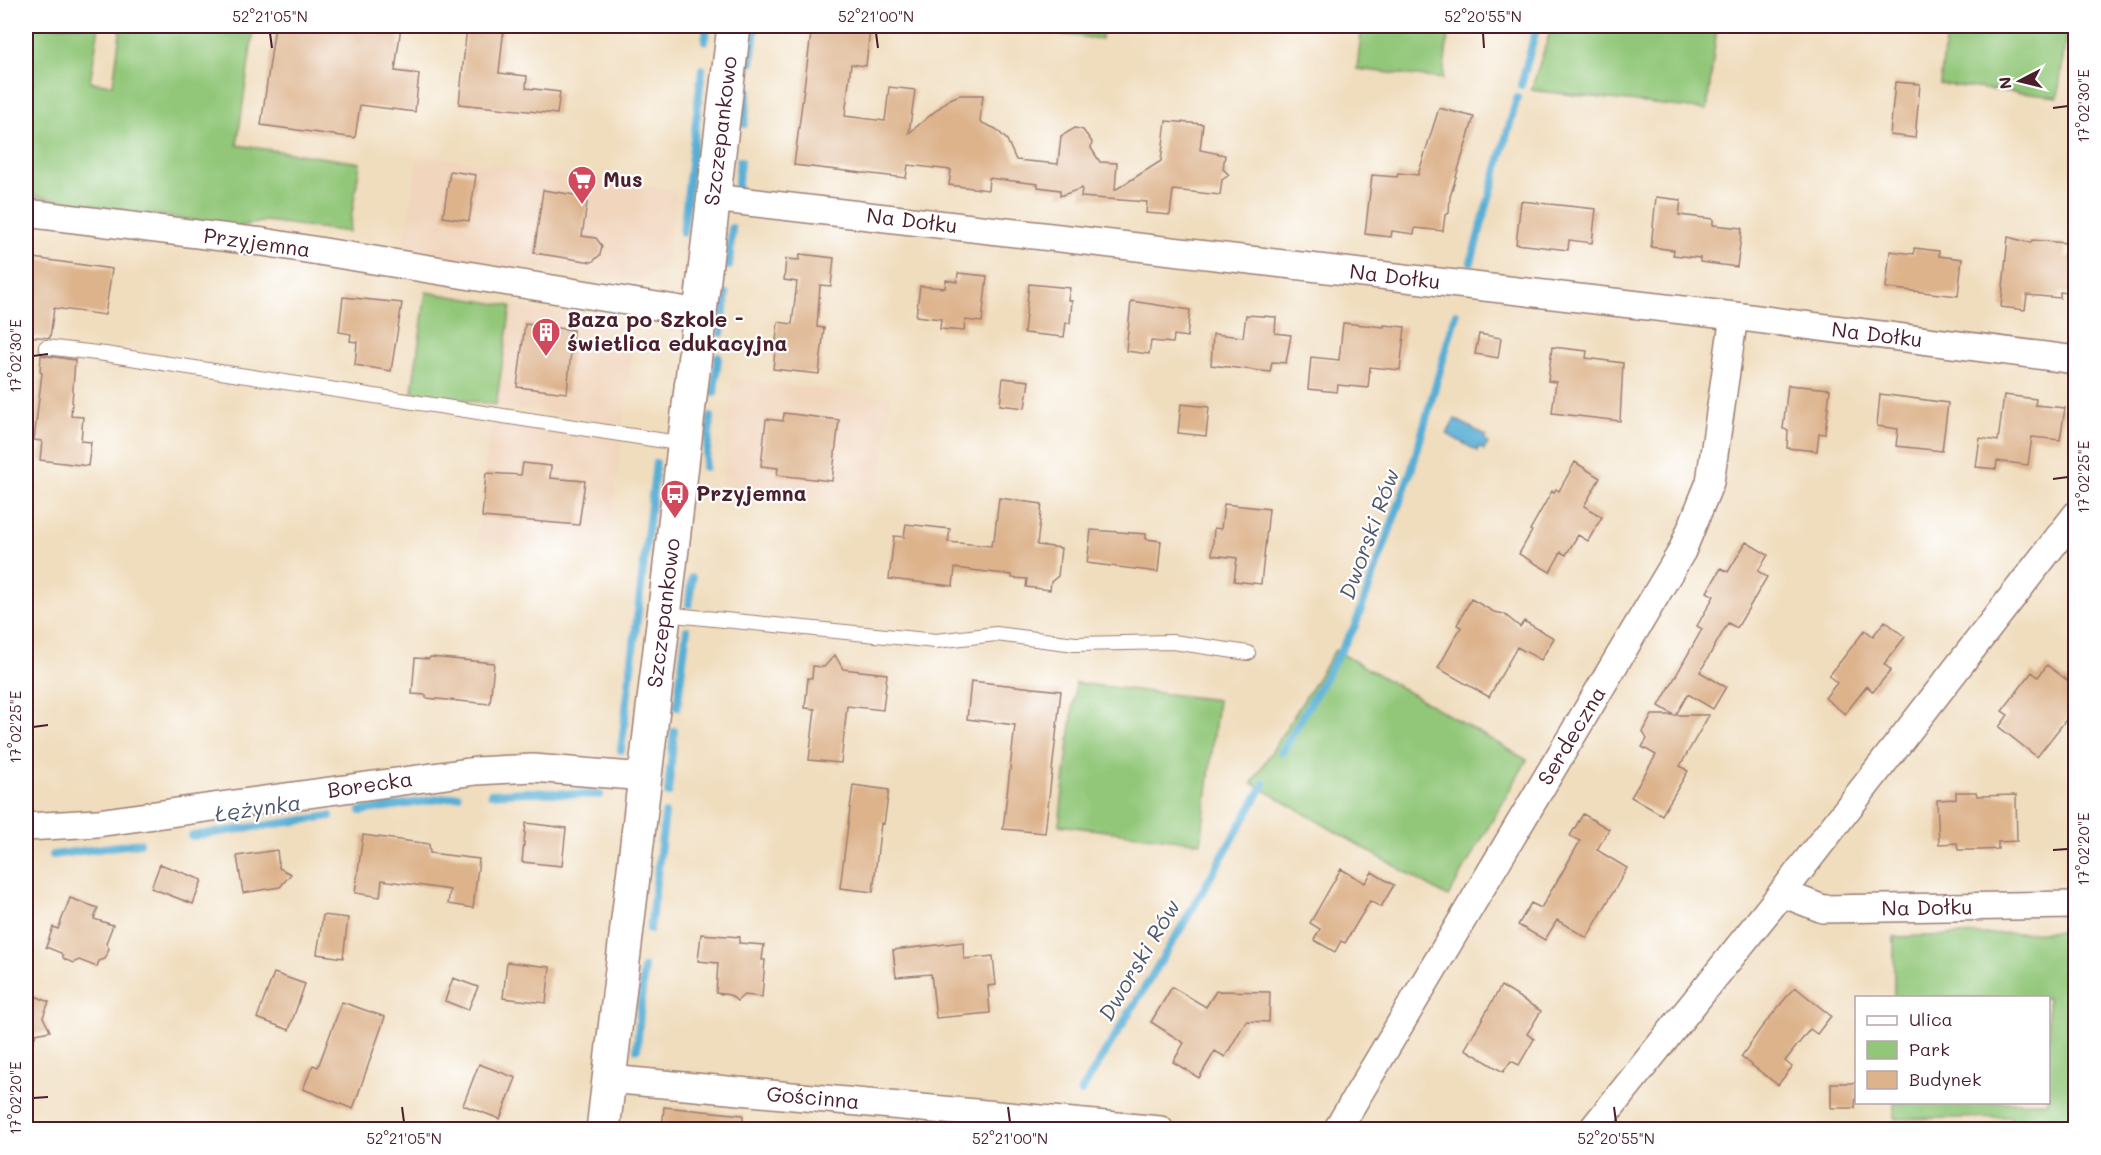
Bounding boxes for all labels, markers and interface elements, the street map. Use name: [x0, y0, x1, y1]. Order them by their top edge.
text: 52°21'05"N: [232, 6, 308, 26]
text: 52°21'00"N: [838, 6, 914, 26]
text: 52°20'55"N: [1444, 6, 1522, 26]
north arrow: [1990, 51, 2050, 111]
street label: Szczepankowo: [697, 54, 742, 207]
text: 17°02'30"E: [2073, 69, 2093, 143]
text: N: [1993, 76, 2016, 90]
supermarket icon: Mus: [566, 164, 598, 206]
place label: Mus: [603, 165, 643, 192]
street label: Na Dołku: [865, 201, 959, 238]
street label: Przyjemna: [202, 221, 312, 262]
street label: Na Dołku: [1348, 257, 1442, 294]
place label: Baza po Szkole - świetlica edukacyjna: [567, 305, 787, 357]
street label: Na Dołku: [1830, 315, 1924, 352]
building icon: Baza po Szkole - świetlica edukacyjna: [530, 316, 562, 358]
text: 17°02'30"E: [5, 319, 25, 393]
text: 17°02'25"E: [2073, 440, 2093, 513]
water label: Dworski Rów: [1332, 465, 1406, 603]
bus stop icon: Przyjemna: [659, 478, 691, 520]
place label: Przyjemna: [696, 479, 807, 507]
street label: Szczepankowo: [640, 536, 685, 689]
street label: Serdeczna: [1531, 681, 1611, 790]
text: 17°02'25"E: [5, 690, 25, 763]
street label: Borecka: [326, 764, 414, 803]
water label: Łężynka: [213, 787, 303, 828]
text: 17°02'20"E: [2073, 812, 2093, 886]
street label: Na Dołku: [1881, 892, 1973, 921]
water label: Dworski Rów: [1091, 894, 1186, 1026]
legend: [1855, 996, 2050, 1104]
text: Ulica: [1909, 1007, 1953, 1031]
text: Park: [1909, 1037, 1950, 1061]
text: 17°02'20"E: [5, 1061, 25, 1135]
text: Budynek: [1909, 1067, 1982, 1091]
street label: Gościnna: [765, 1079, 861, 1114]
text: 52°21'05"N: [366, 1128, 442, 1148]
text: 52°21'00"N: [972, 1128, 1048, 1148]
text: 52°20'55"N: [1577, 1128, 1655, 1148]

